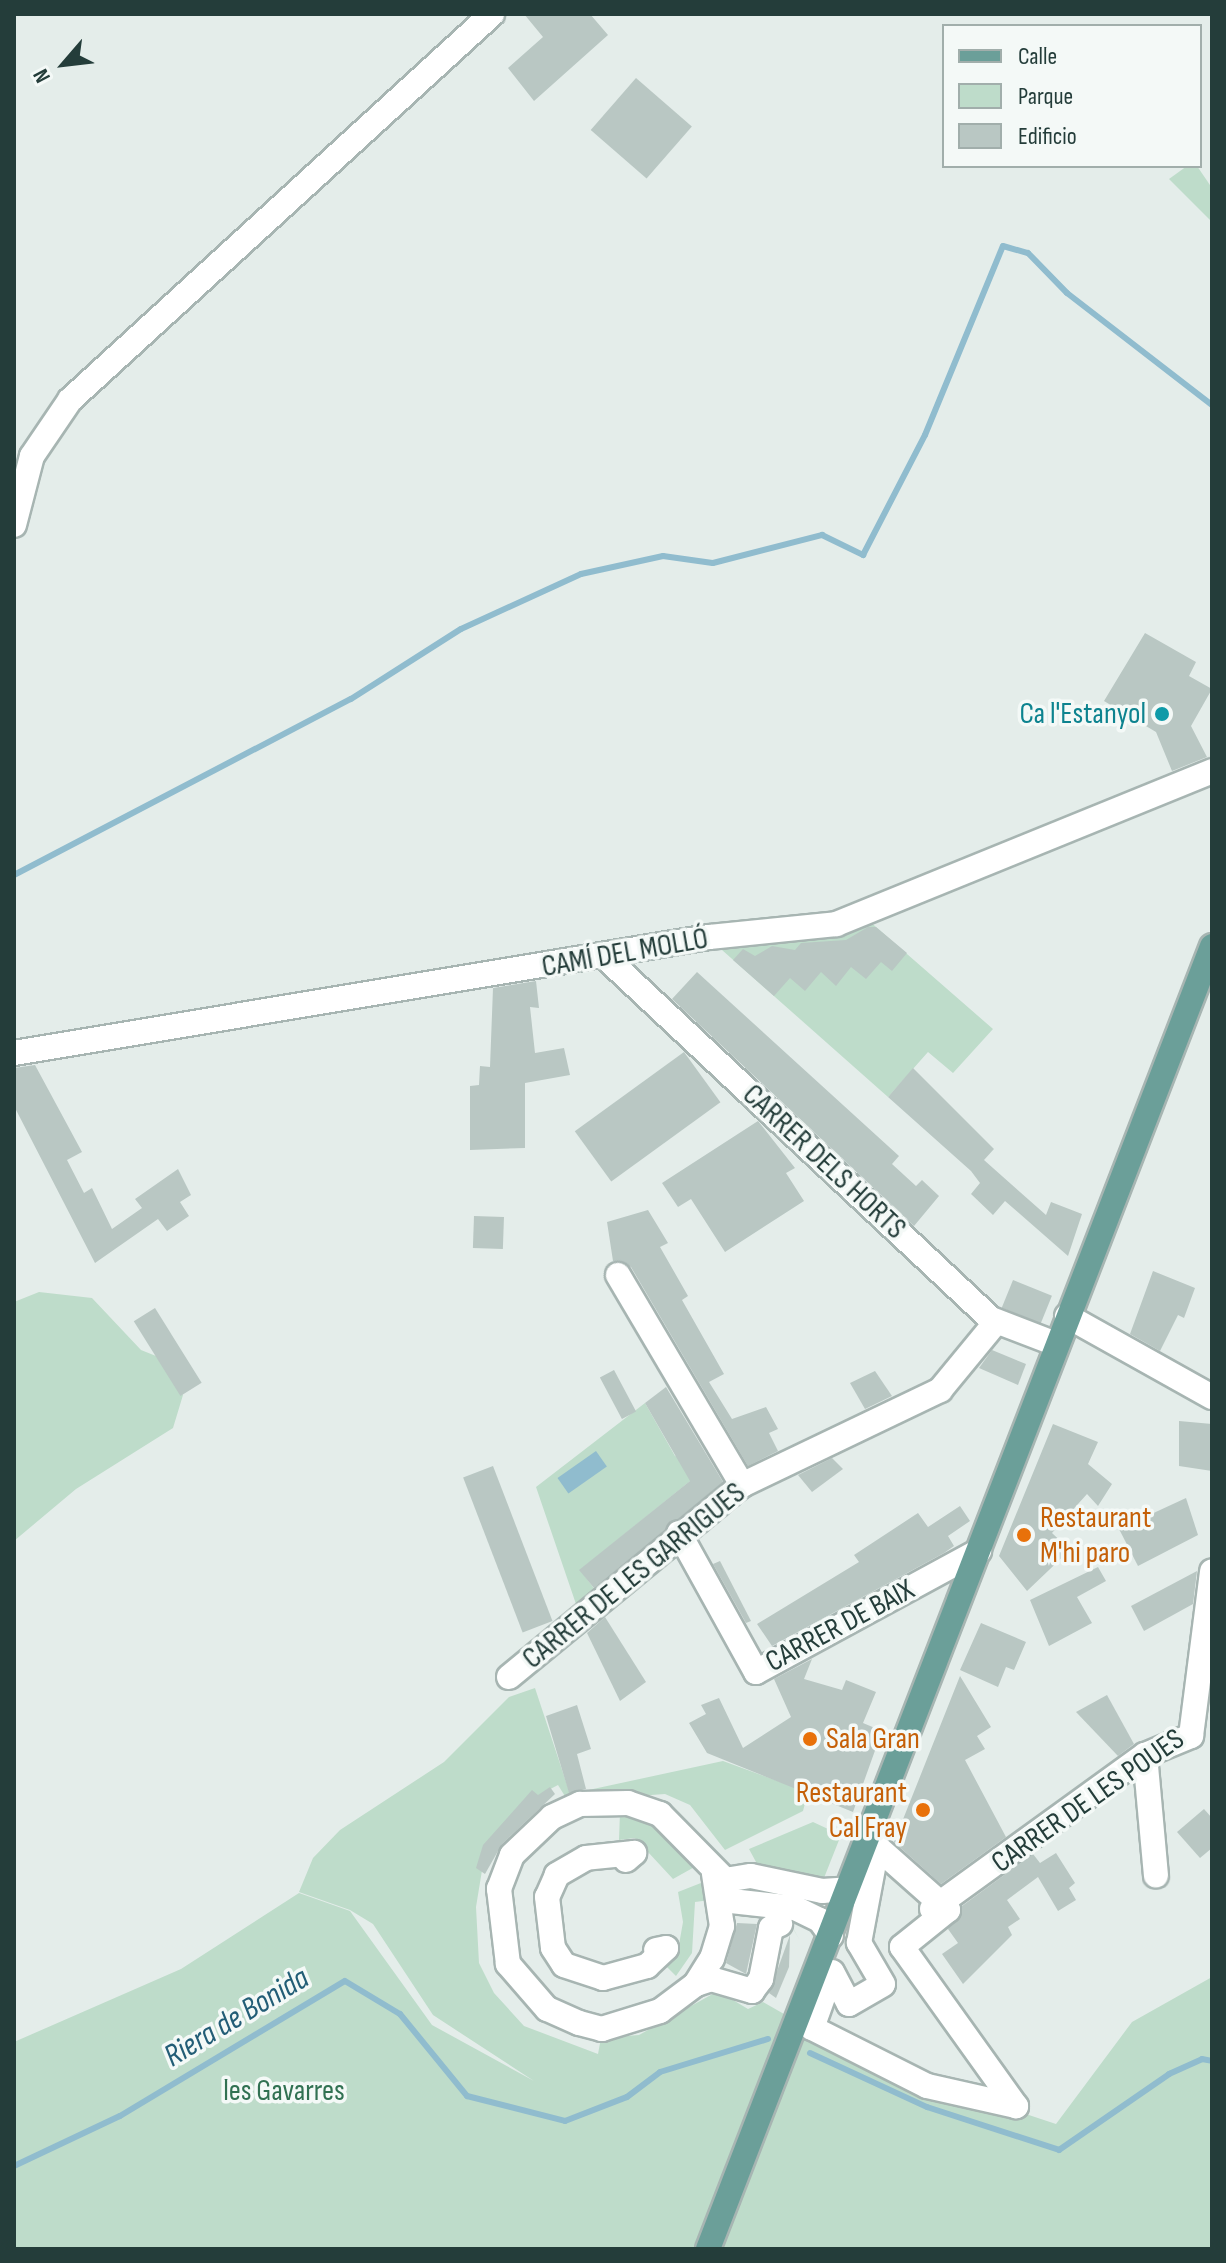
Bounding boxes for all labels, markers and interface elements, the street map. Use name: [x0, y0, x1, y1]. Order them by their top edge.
north arrow: [24, 24, 104, 104]
legend: [942, 24, 1202, 168]
text: Calle: [1018, 42, 1057, 71]
text: N: [28, 64, 57, 87]
text: Parque: [1018, 82, 1073, 111]
text: Edificio: [1018, 122, 1077, 151]
place label: Ca l'Estanyol: [1020, 696, 1146, 732]
marker: Ca l'Estanyol: [1153, 705, 1171, 723]
street label: CAMÍ DEL MOLLÓ: [539, 921, 711, 985]
street label: CARRER DELS HORTS: [735, 1077, 913, 1247]
street label: CARRER DE LES GARRIGUES: [515, 1475, 753, 1677]
place label: Restaurant M'hi paro: [1040, 1500, 1151, 1570]
marker: Restaurant M'hi paro: [1015, 1526, 1033, 1544]
street label: CARRER DE BAIX: [760, 1572, 920, 1680]
place label: Sala Gran: [826, 1721, 920, 1757]
street label: CARRER DE LES POUES: [985, 1721, 1191, 1881]
marker: Sala Gran: [801, 1730, 819, 1748]
place label: Restaurant Cal Fray: [796, 1775, 907, 1846]
marker: Restaurant Cal Fray: [914, 1801, 932, 1819]
water label: Riera de Bonida: [158, 1960, 316, 2076]
park label: les Gavarres: [223, 2073, 345, 2109]

